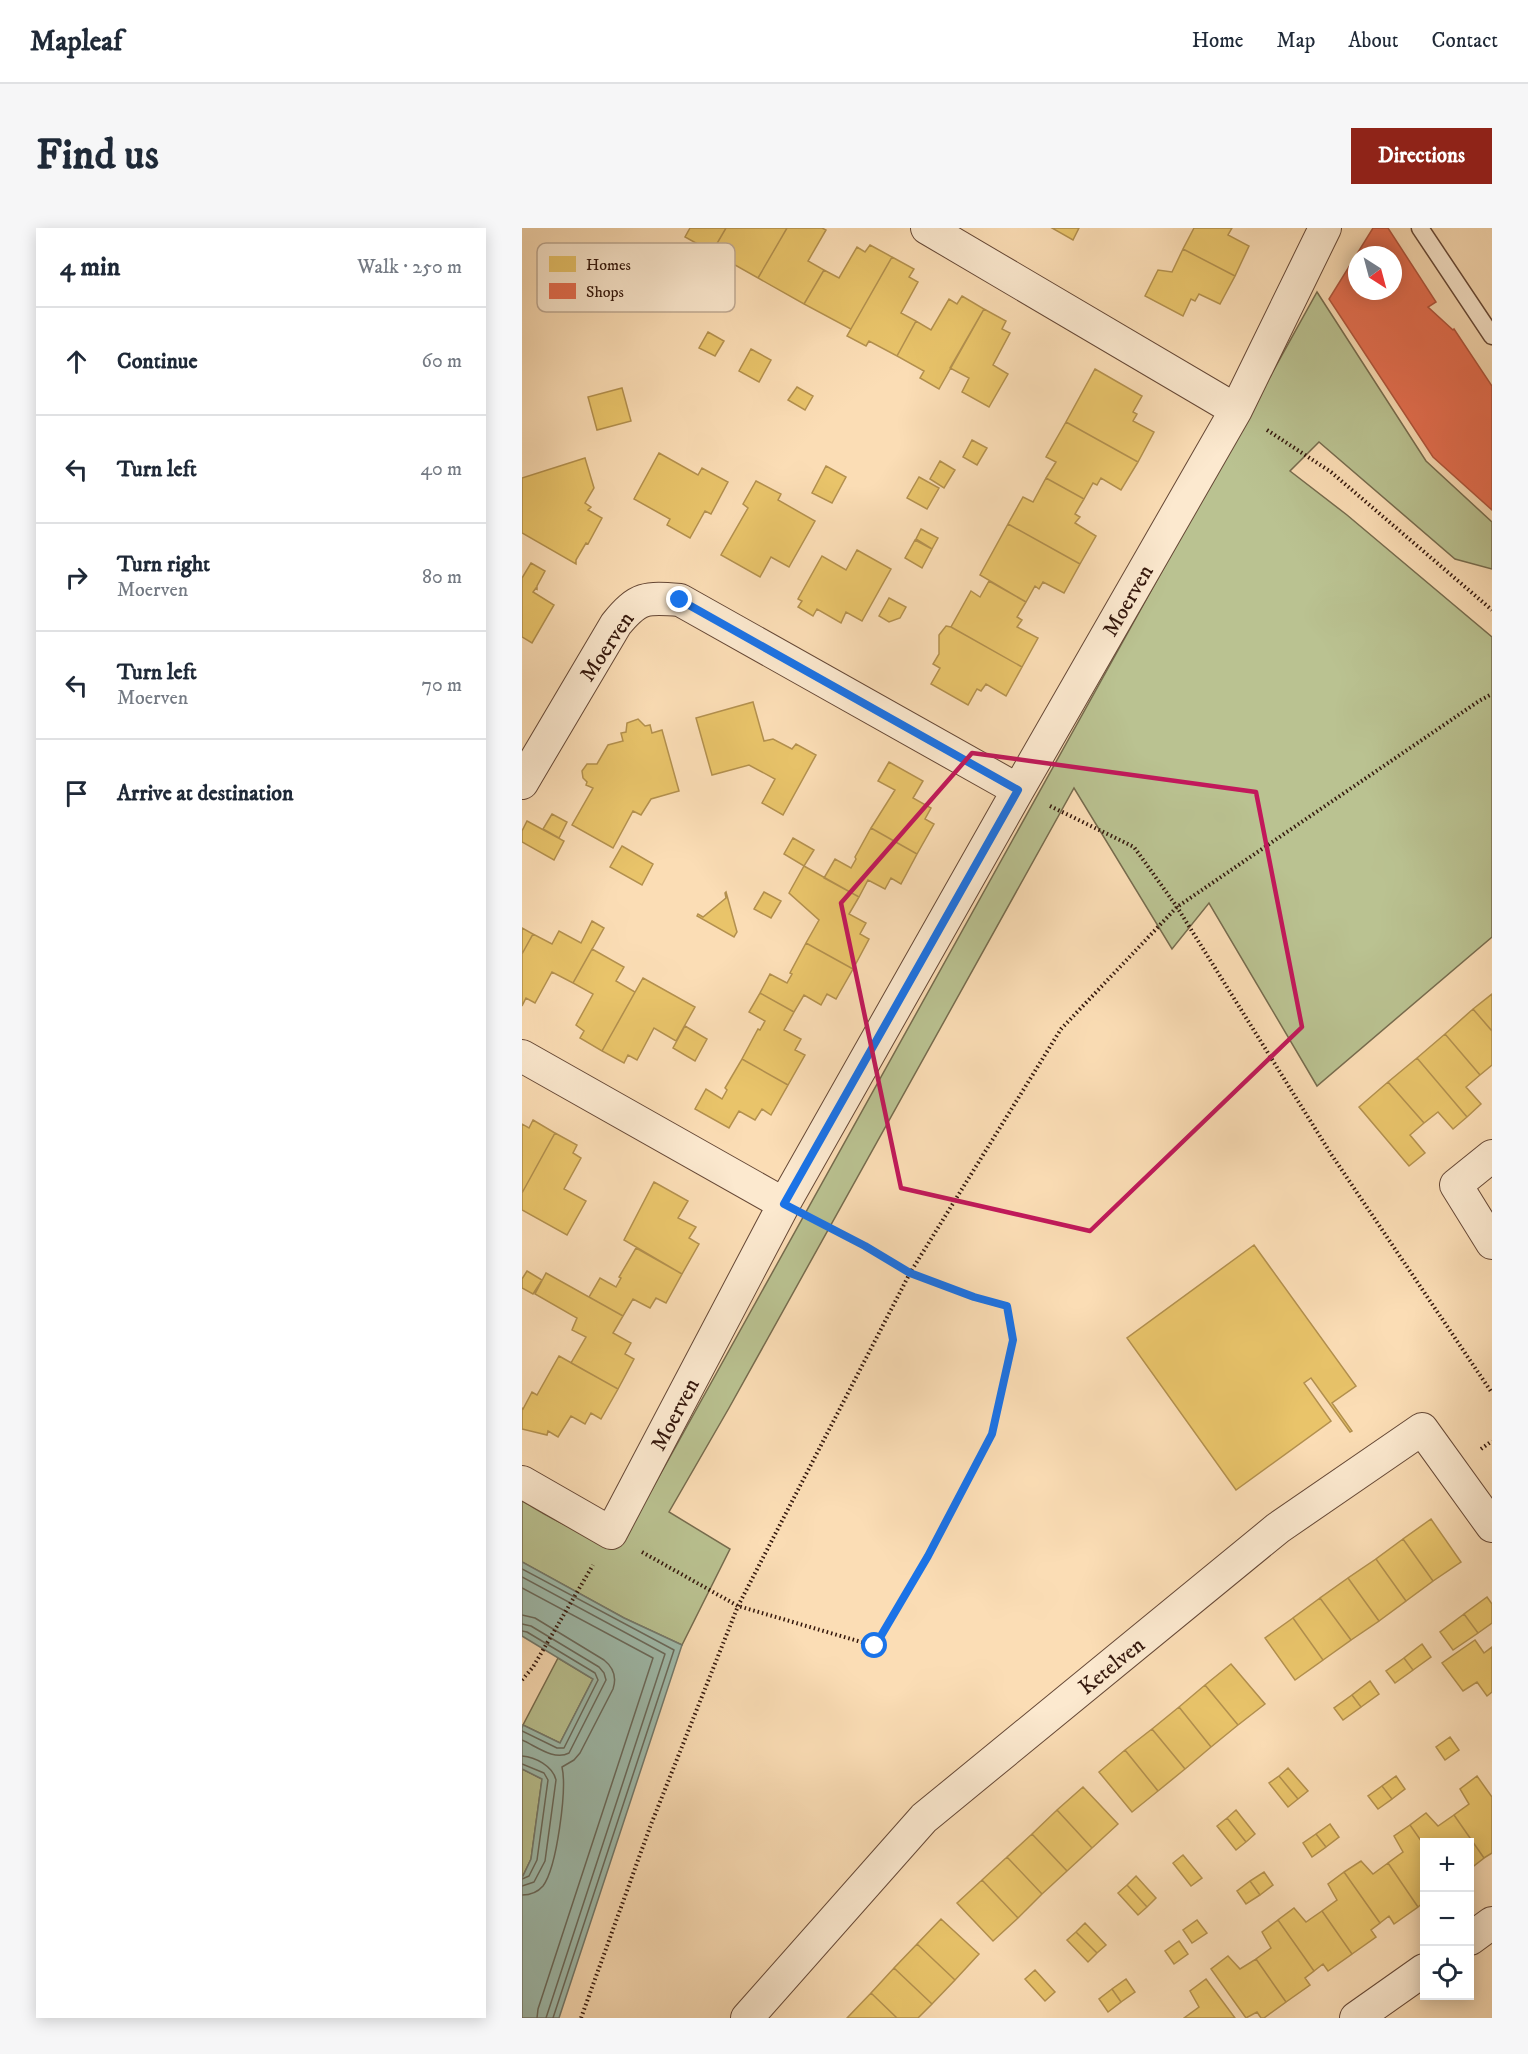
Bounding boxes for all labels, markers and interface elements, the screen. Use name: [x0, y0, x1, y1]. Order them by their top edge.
text: Mapleaf: [30, 24, 122, 59]
text: Home: [1192, 28, 1244, 54]
text: Map: [1277, 28, 1315, 54]
text: About: [1348, 28, 1399, 54]
text: Contact: [1432, 28, 1498, 54]
button: Directions: [1351, 128, 1492, 184]
text: Find us: [36, 130, 159, 182]
legend: [537, 243, 735, 312]
north arrow: [1348, 246, 1402, 300]
text: 4 min: [60, 251, 120, 284]
text: Walk · 250 m: [357, 255, 462, 280]
text: Homes: [586, 255, 631, 275]
text: Shops: [586, 282, 624, 302]
icon: ahead: [60, 345, 93, 378]
text: Continue: [117, 348, 198, 375]
text: 60 m: [422, 349, 462, 374]
icon: left: [60, 453, 93, 486]
text: Turn left: [117, 456, 197, 483]
text: 40 m: [420, 457, 462, 482]
text: Turn right: [117, 551, 210, 578]
street label: Moerven: [1097, 560, 1160, 641]
icon: right: [60, 561, 93, 594]
text: 80 m: [422, 565, 462, 590]
text: Moerven: [117, 578, 188, 603]
route end: [666, 586, 692, 612]
street label: Moerven: [574, 606, 641, 687]
text: Turn left: [117, 659, 197, 686]
icon: left: [60, 669, 93, 702]
text: 70 m: [421, 673, 462, 698]
text: Moerven: [117, 686, 188, 711]
icon: arrive: [60, 777, 93, 810]
text: Arrive at destination: [117, 780, 294, 807]
street label: Moerven: [645, 1373, 706, 1456]
street label: Ketelven: [1073, 1631, 1151, 1701]
route start: [861, 1632, 887, 1658]
map controls: [1420, 1838, 1474, 2000]
button: +: [1420, 1838, 1474, 1892]
button: −: [1420, 1892, 1474, 1946]
button: locate: [1420, 1946, 1474, 2000]

